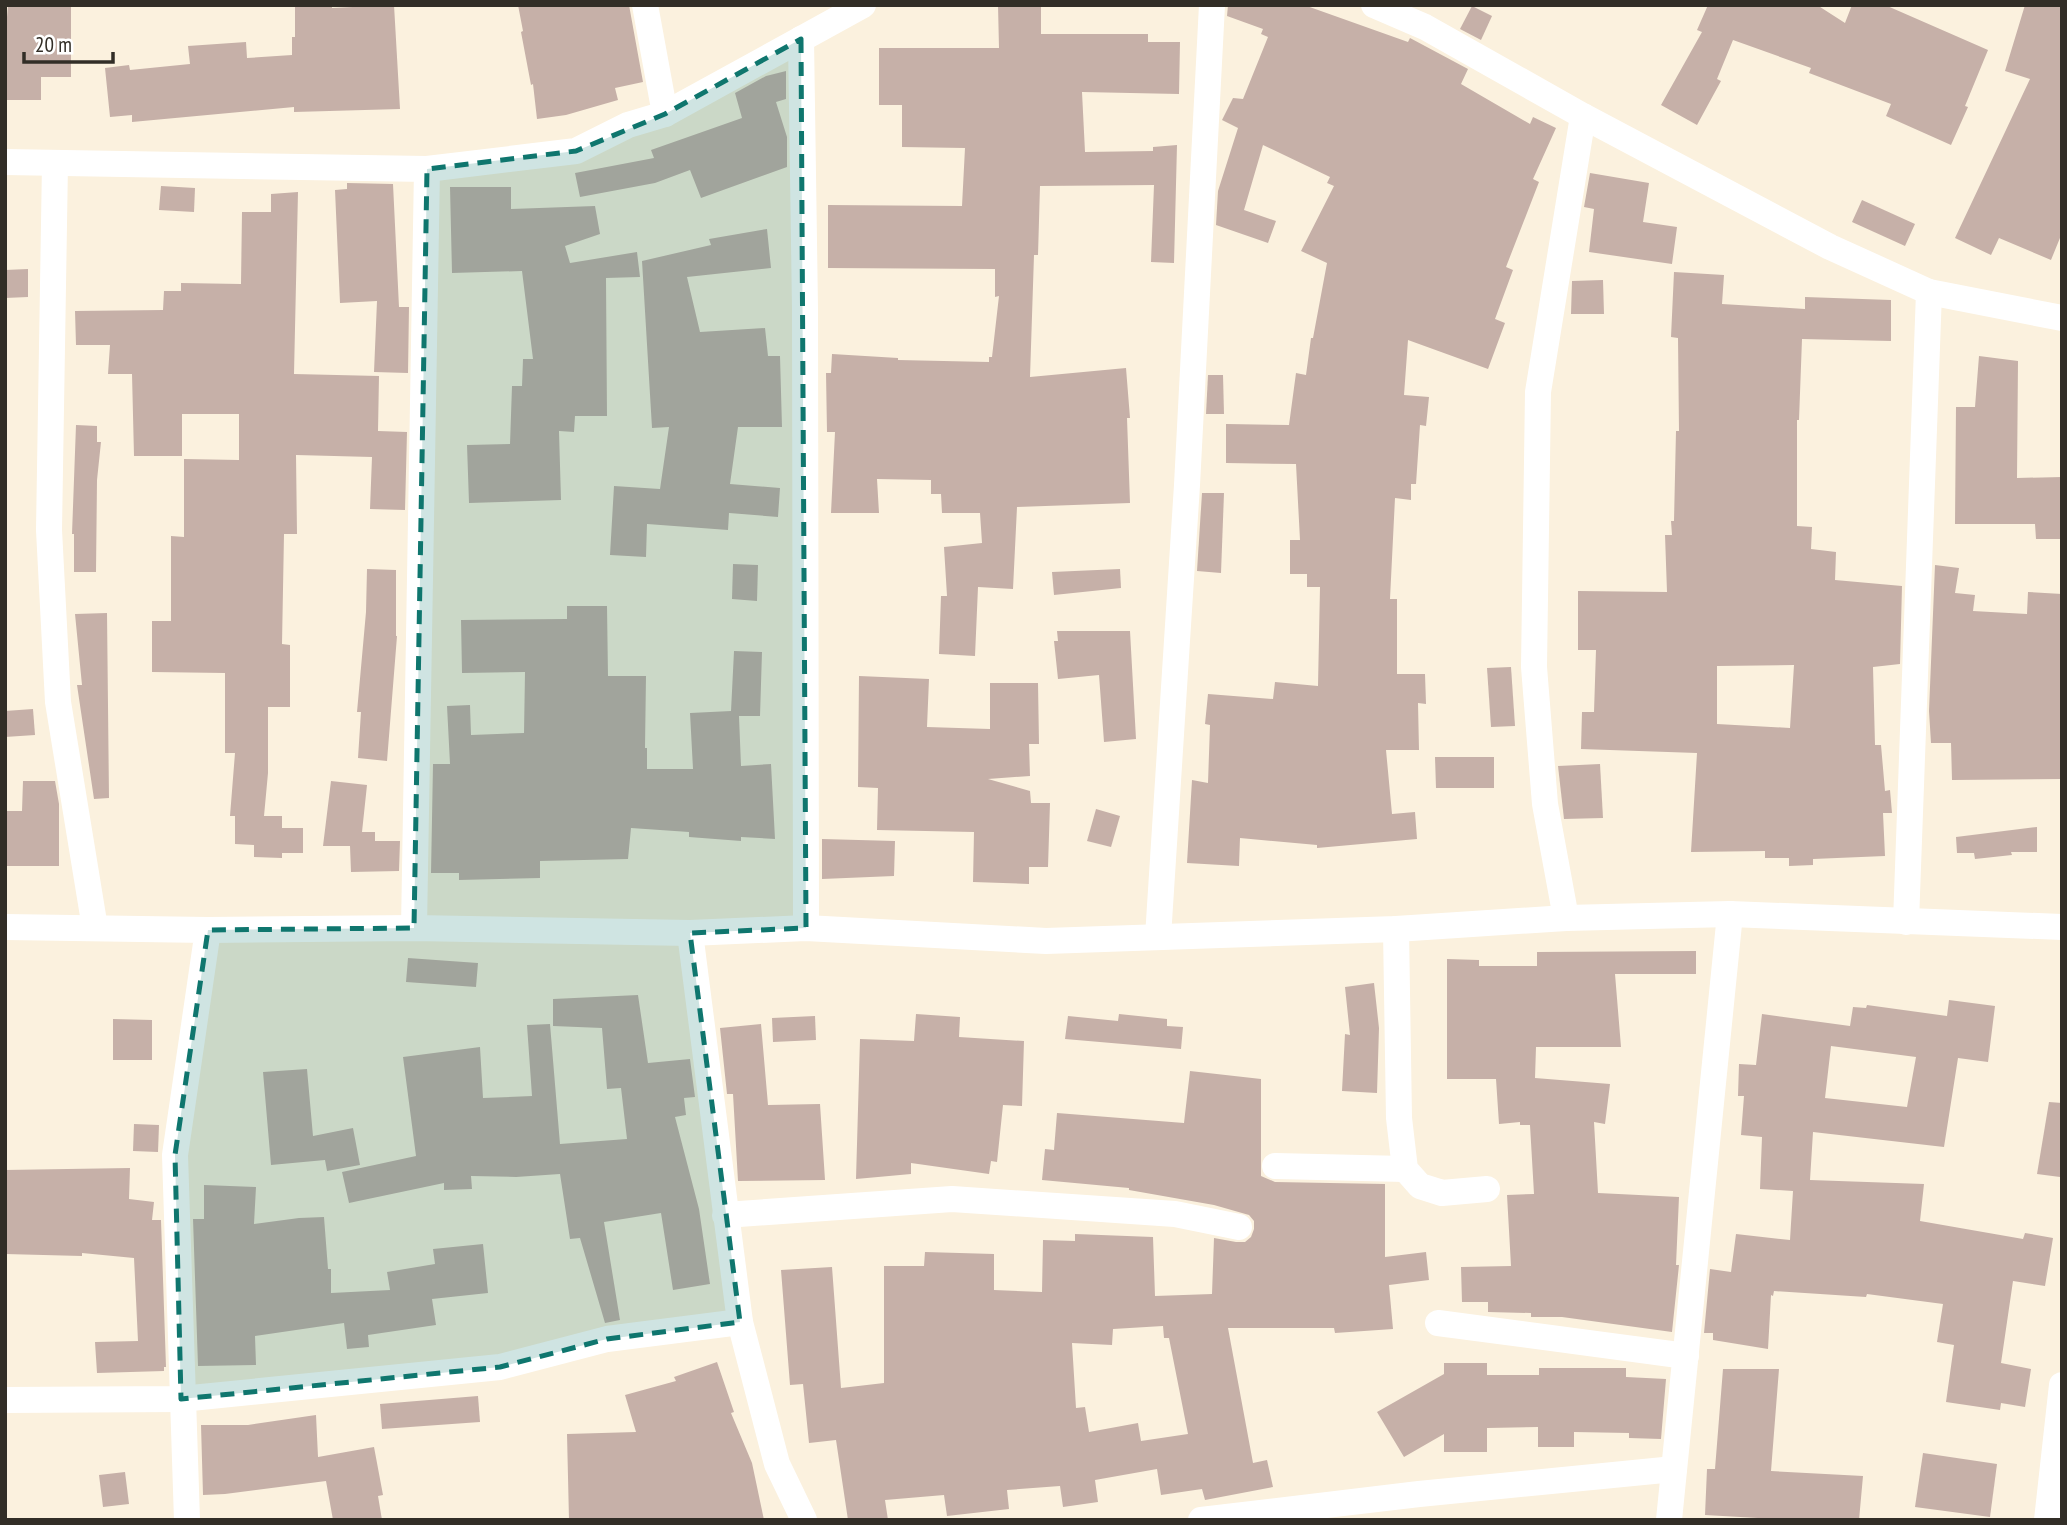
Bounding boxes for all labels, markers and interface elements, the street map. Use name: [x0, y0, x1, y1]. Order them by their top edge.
scale bar: [24, 21, 114, 65]
text: 20 m: [35, 31, 72, 58]

